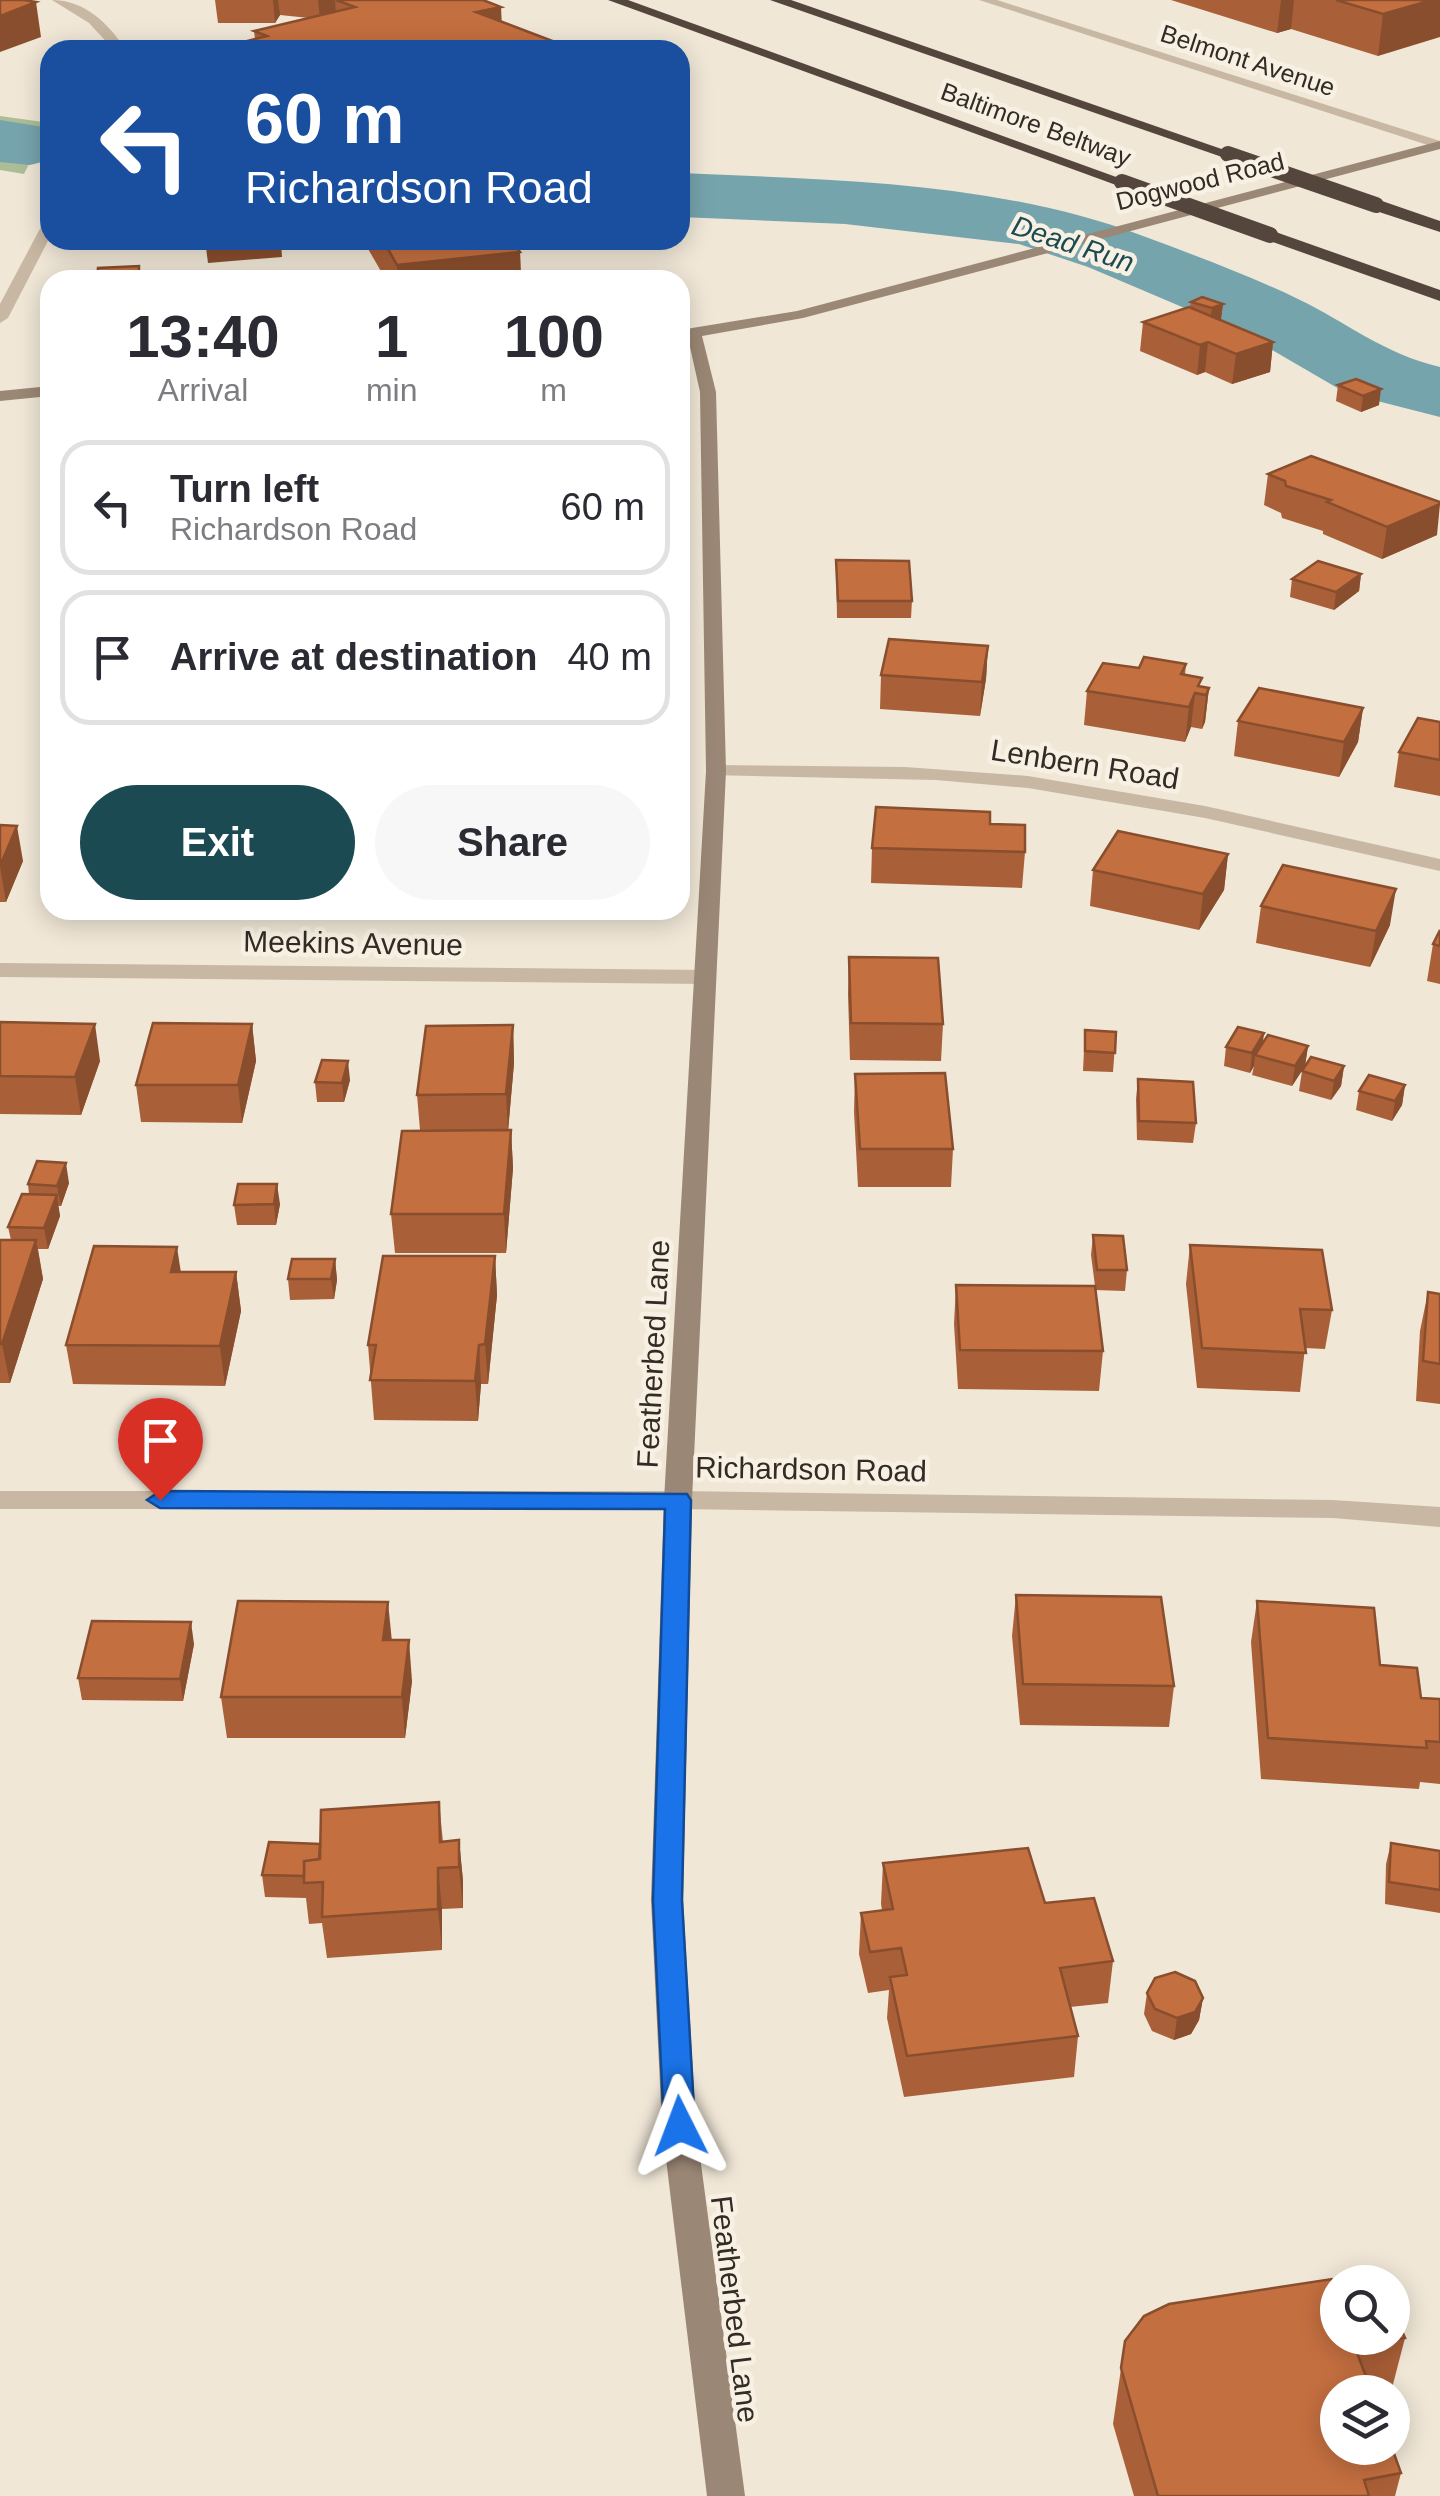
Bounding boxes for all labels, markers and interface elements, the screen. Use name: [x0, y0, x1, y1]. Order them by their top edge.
street label: Belmont Avenue: [1157, 19, 1339, 101]
street label: Baltimore Beltway: [937, 77, 1135, 172]
icon: left: [80, 80, 210, 210]
text: 60 m: [245, 80, 405, 158]
street label: Dogwood Road: [1113, 147, 1287, 215]
text: Richardson Road: [245, 162, 593, 213]
water label: Dead Run: [1008, 210, 1138, 278]
text: 13:40: [126, 303, 280, 370]
text: 1: [375, 303, 408, 370]
text: 100: [504, 303, 604, 370]
text: Arrival: [158, 372, 248, 408]
text: min: [366, 372, 417, 408]
text: m: [540, 372, 567, 408]
text: Turn left: [170, 468, 319, 510]
icon: left: [85, 480, 140, 535]
text: 60 m: [561, 486, 645, 528]
text: Richardson Road: [170, 511, 417, 547]
icon: arrive: [85, 630, 140, 685]
text: Arrive at destination: [170, 636, 537, 678]
text: 40 m: [567, 636, 652, 678]
street label: Lenbern Road: [989, 733, 1181, 795]
button: Exit: [80, 785, 355, 900]
button: Share: [375, 785, 650, 900]
street label: Meekins Avenue: [243, 925, 463, 961]
street label: Featherbed Lane: [631, 1239, 675, 1469]
pin: [118, 1398, 203, 1501]
icon: arrive: [133, 1413, 188, 1468]
street label: Richardson Road: [695, 1450, 927, 1488]
position arrow: [628, 2074, 732, 2178]
street label: Featherbed Lane: [705, 2194, 765, 2424]
map controls: [1320, 2265, 1410, 2465]
button: search: [1320, 2265, 1410, 2355]
button: layers: [1320, 2375, 1410, 2465]

